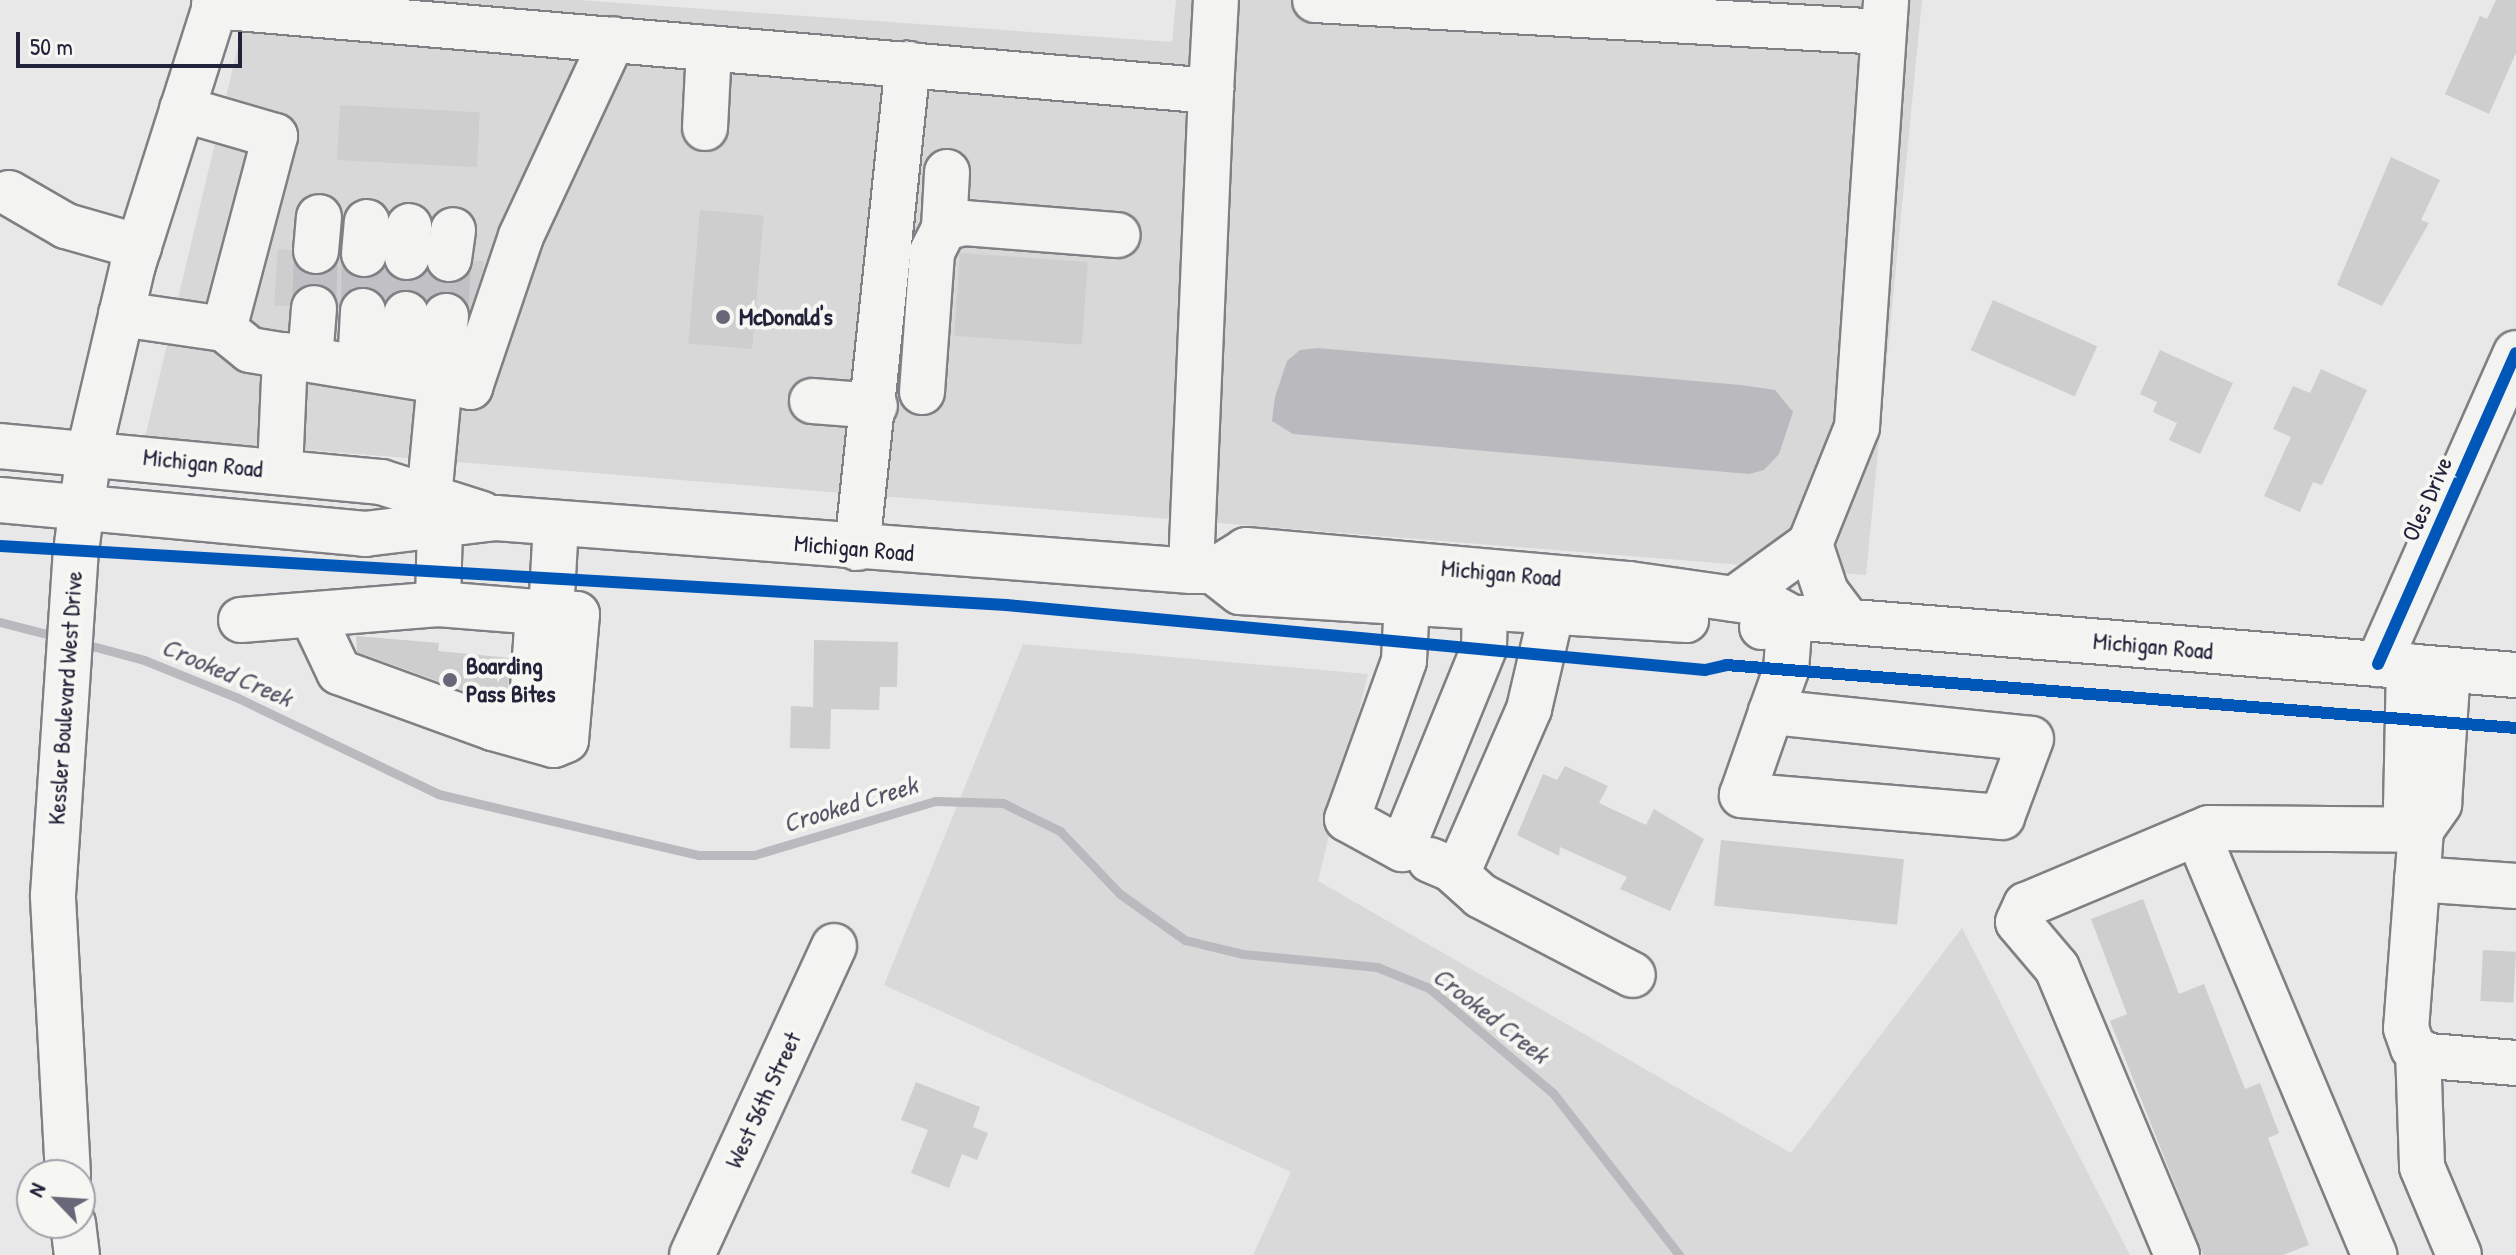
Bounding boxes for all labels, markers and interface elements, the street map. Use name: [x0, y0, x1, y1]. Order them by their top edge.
scale bar: [20, 16, 246, 66]
text: 50 m: [30, 30, 73, 62]
place label: McDonald's: [739, 303, 833, 331]
marker: McDonald's: [714, 308, 732, 326]
street label: Michigan Road: [142, 442, 264, 484]
street label: Oles Drive: [2396, 452, 2458, 546]
street label: Michigan Road: [793, 528, 915, 568]
street label: Michigan Road: [1440, 553, 1562, 593]
street label: Kessler Boulevard West Drive: [42, 570, 88, 826]
street label: Michigan Road: [2092, 626, 2214, 666]
water label: Crooked Creek: [157, 631, 297, 713]
place label: Boarding Pass Bites: [466, 652, 556, 708]
marker: Boarding Pass Bites: [441, 671, 459, 689]
water label: Crooked Creek: [779, 769, 921, 839]
water label: Crooked Creek: [1427, 960, 1555, 1070]
street label: West 56th Street: [719, 1027, 807, 1173]
north arrow: [16, 1159, 96, 1239]
text: N: [20, 1178, 52, 1201]

